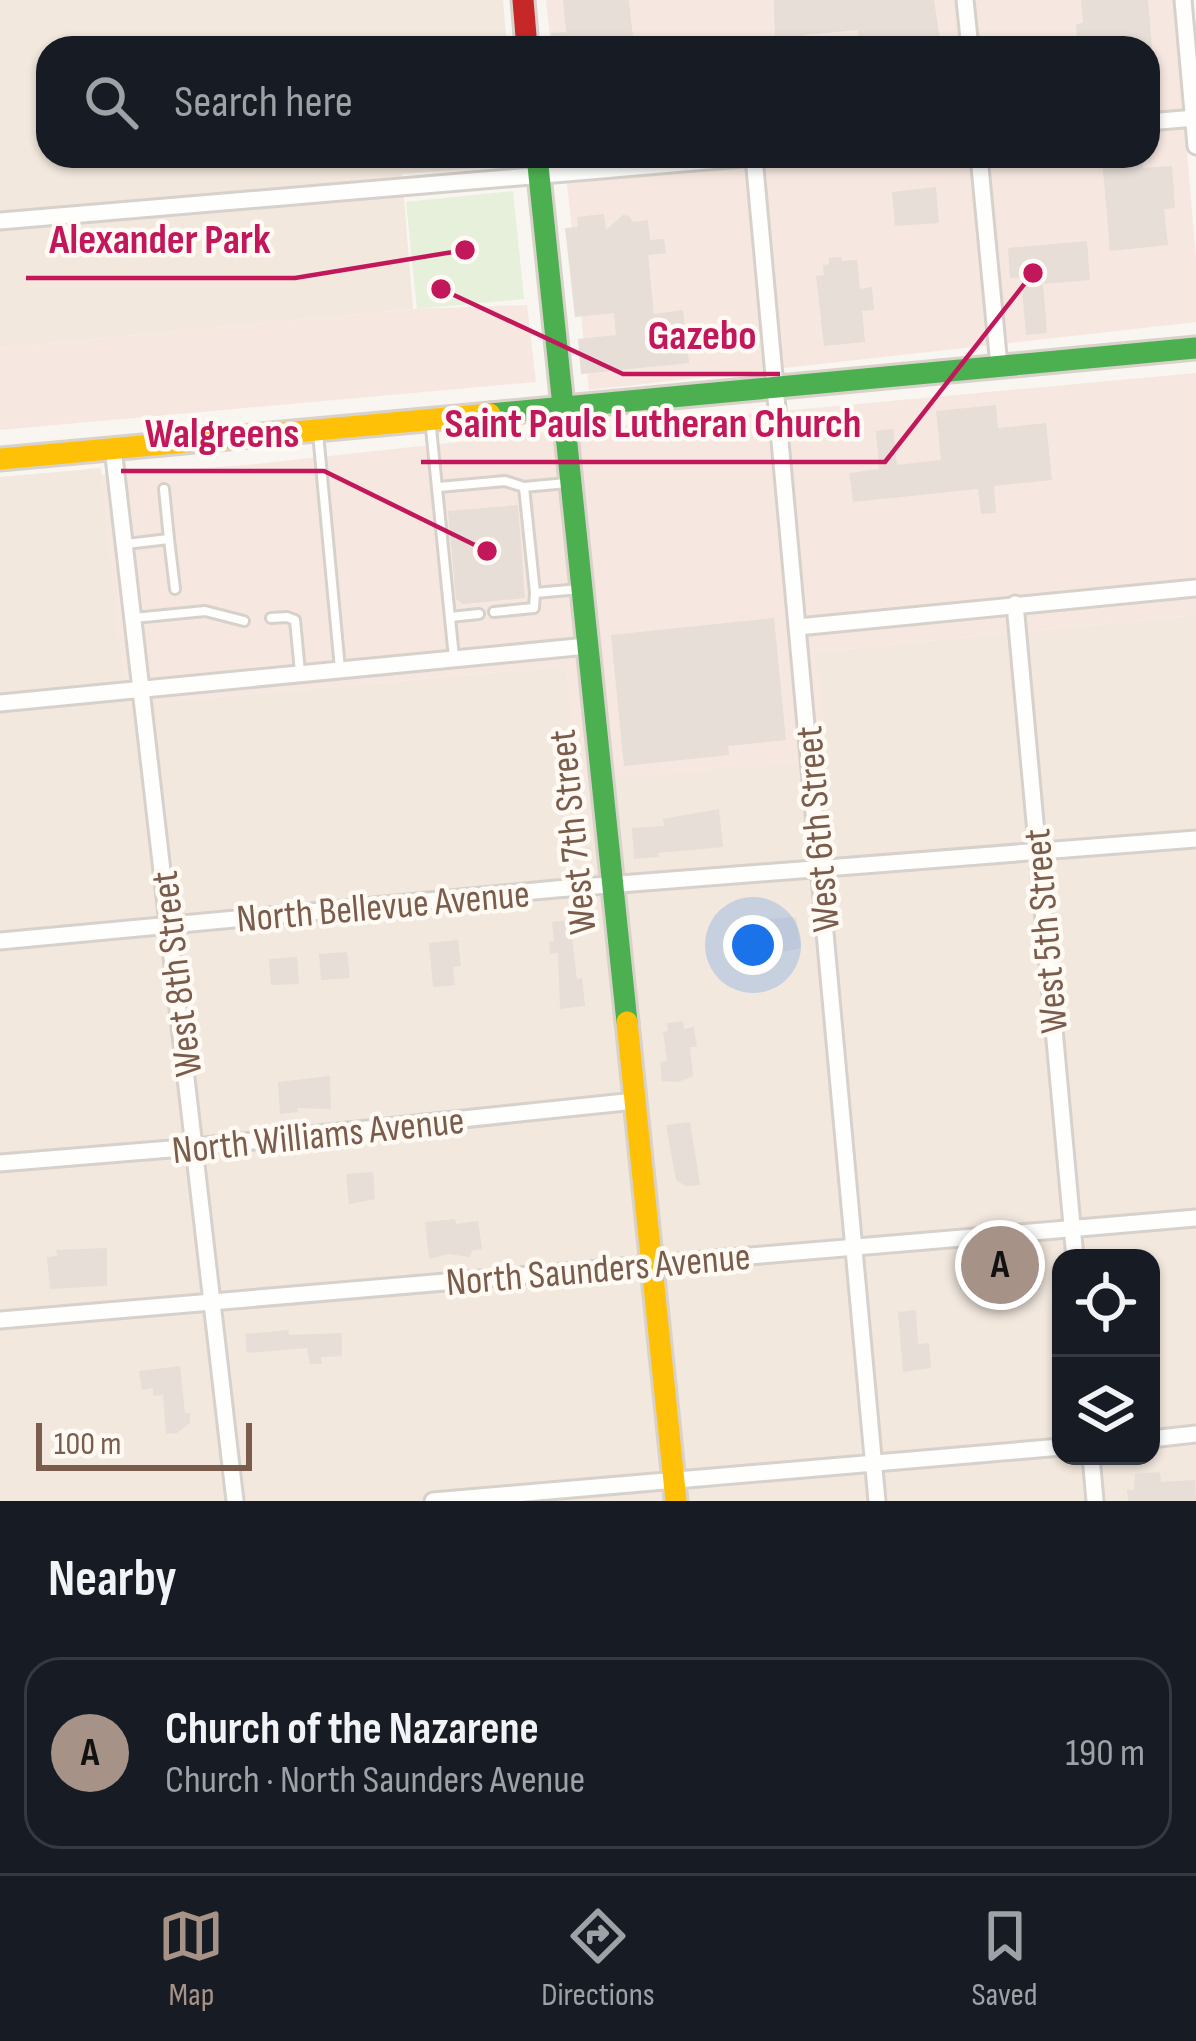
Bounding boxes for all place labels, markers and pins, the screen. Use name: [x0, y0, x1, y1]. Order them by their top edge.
callout: Alexander Park: [26, 200, 295, 278]
callout: Gazebo: [623, 296, 780, 374]
callout: Saint Pauls Lutheran Church: [421, 384, 885, 462]
callout: Walgreens: [121, 393, 324, 471]
pin: A: [961, 1220, 1039, 1310]

